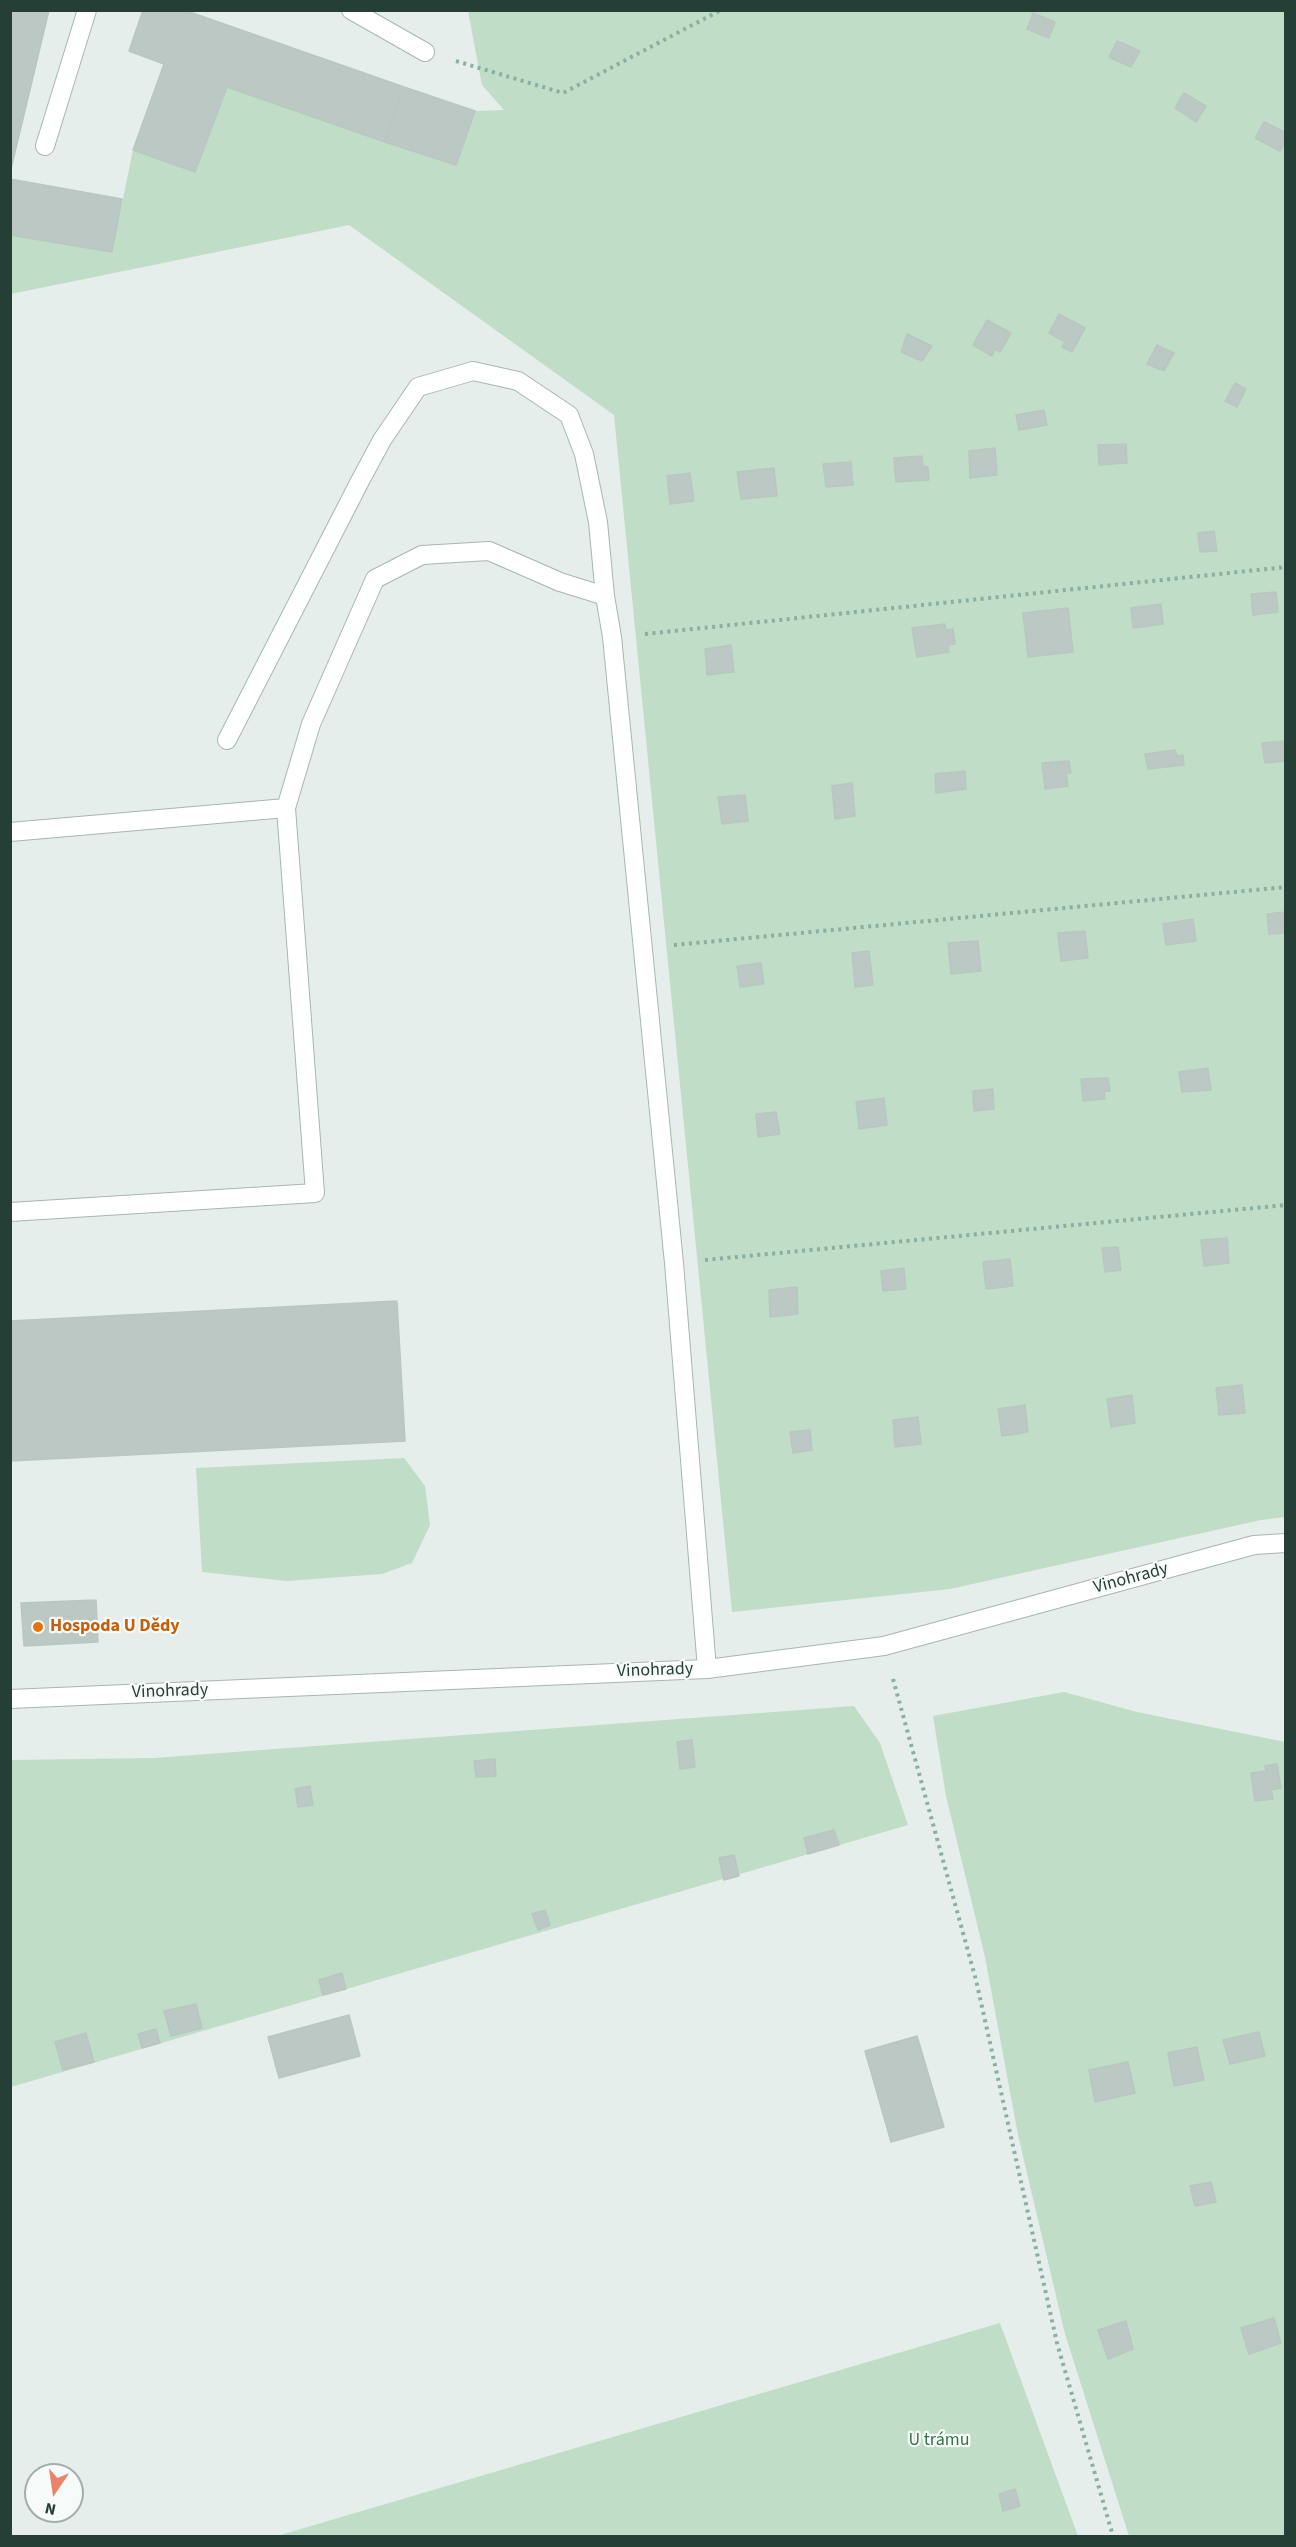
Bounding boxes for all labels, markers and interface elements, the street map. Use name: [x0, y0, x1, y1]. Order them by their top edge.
street label: Vinohrady: [1091, 1559, 1171, 1599]
place label: Hospoda U Dědy: [50, 1616, 180, 1638]
marker: Hospoda U Dědy: [31, 1620, 45, 1634]
street label: Vinohrady: [616, 1659, 694, 1683]
street label: Vinohrady: [131, 1680, 209, 1704]
park label: U trámu: [909, 2430, 969, 2452]
north arrow: [24, 2463, 84, 2523]
text: N: [43, 2497, 58, 2521]

